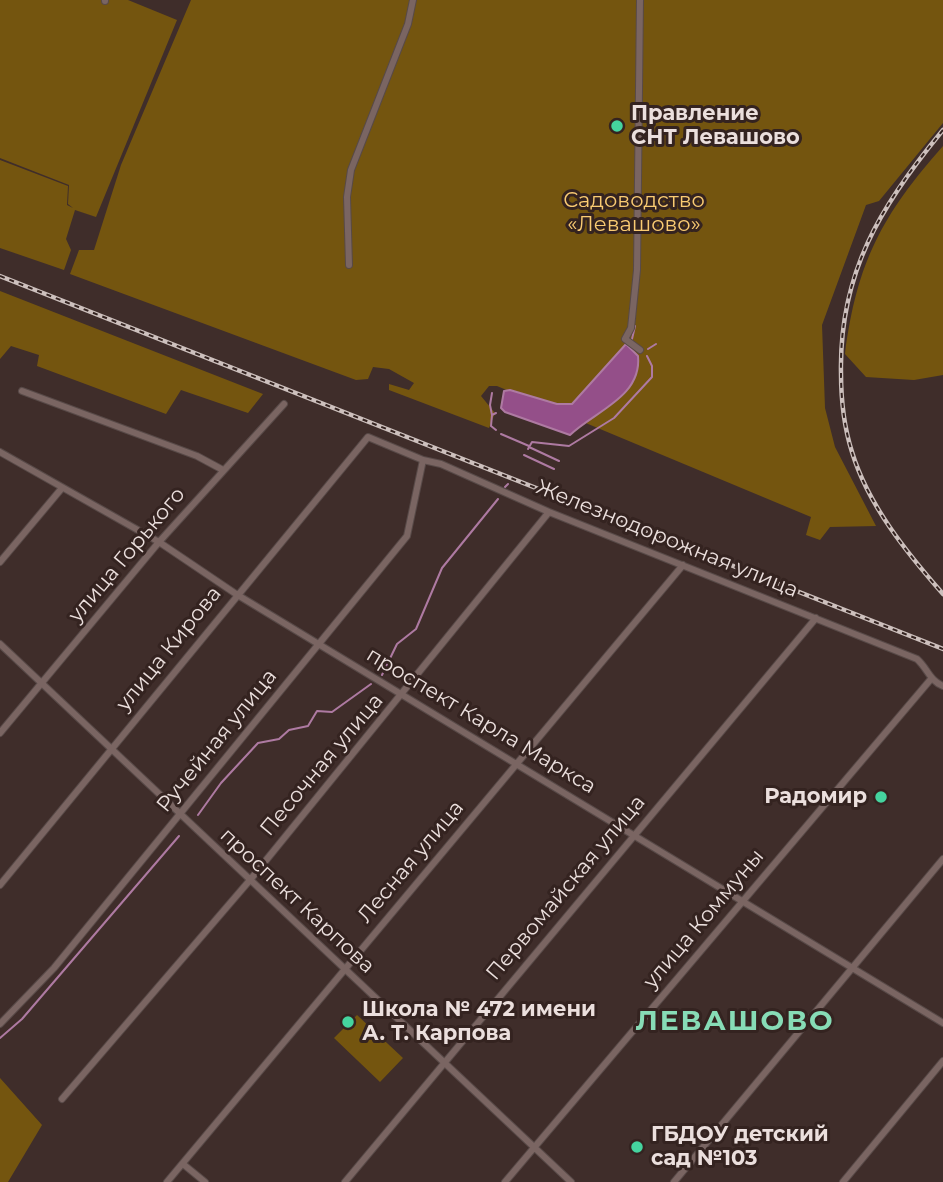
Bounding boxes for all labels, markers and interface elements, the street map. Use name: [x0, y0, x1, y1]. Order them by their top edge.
place label: Правление СНТ Левашово: [631, 101, 800, 151]
marker: Правление СНТ Левашово: [609, 118, 625, 134]
park label: Садоводство «Левашово»: [563, 188, 705, 238]
street label: Железнодорожная улица: [532, 475, 802, 603]
street label: улица Горького: [63, 482, 191, 628]
street label: улица Кирова: [111, 582, 227, 716]
street label: проспект Карла Маркса: [362, 642, 600, 800]
street label: Ручейная улица: [152, 664, 282, 818]
street label: Песочная улица: [255, 689, 389, 841]
place label: Радомир: [764, 784, 867, 810]
marker: Радомир: [873, 789, 889, 805]
street label: Первомайская улица: [481, 790, 651, 986]
street label: Лесная улица: [353, 796, 469, 928]
street label: проспект Карпова: [215, 823, 379, 979]
street label: улица Коммуны: [638, 844, 770, 994]
place label: Школа № 472 имени А. Т. Карпова: [362, 997, 596, 1047]
district label: ЛЕВАШОВО: [636, 1005, 834, 1039]
marker: Школа № 472 имени А. Т. Карпова: [340, 1014, 356, 1030]
place label: ГБДОУ детский сад №103: [651, 1122, 829, 1172]
marker: ГБДОУ детский сад №103: [629, 1139, 645, 1155]

